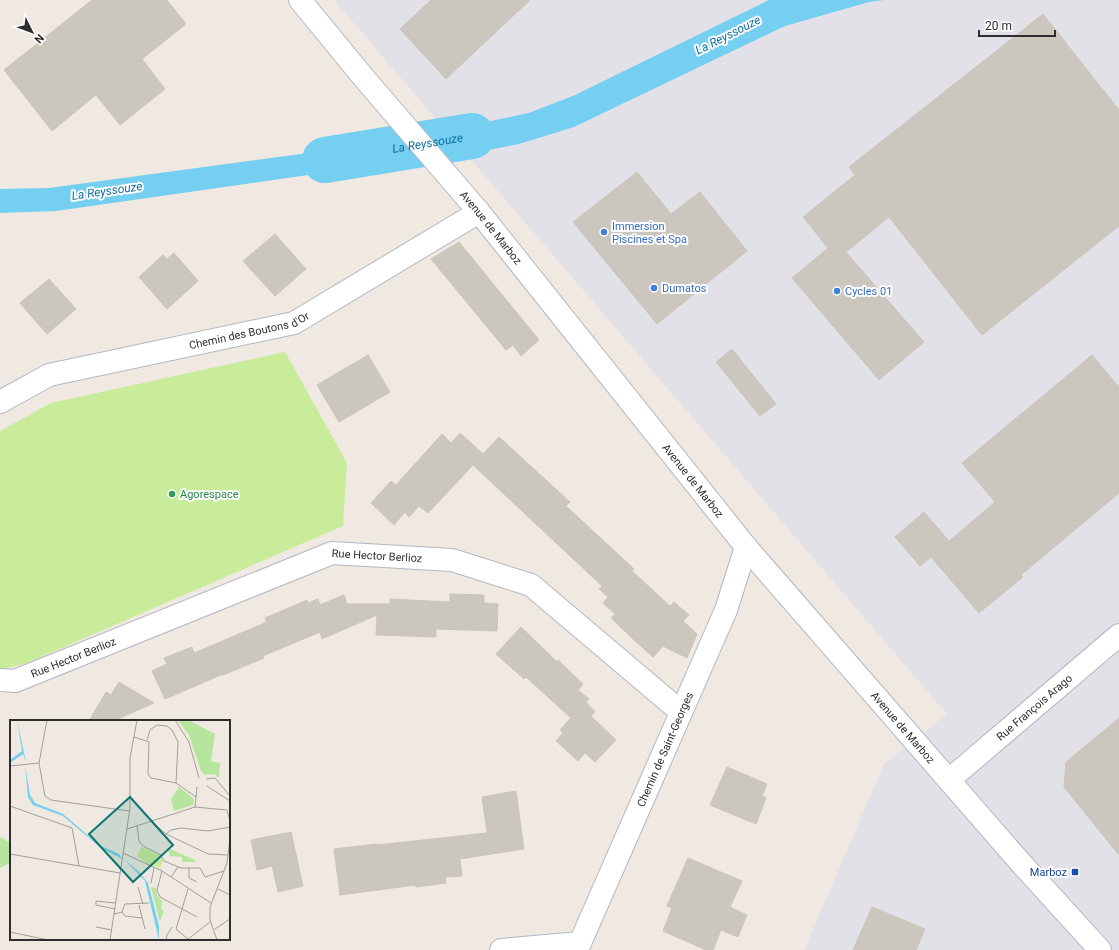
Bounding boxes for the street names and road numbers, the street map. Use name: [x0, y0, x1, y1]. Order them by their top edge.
street label: Avenue de Marboz: [457, 188, 524, 268]
street label: Chemin des Boutons d'Or: [188, 309, 312, 352]
street label: Avenue de Marboz: [659, 441, 726, 521]
street label: Rue Hector Berlioz: [331, 547, 423, 565]
street label: Rue Hector Berlioz: [29, 635, 119, 681]
street label: Rue François Arago: [994, 672, 1075, 744]
street label: Avenue de Marboz: [868, 689, 938, 767]
street label: Chemin de Saint-Georges: [635, 690, 696, 809]

